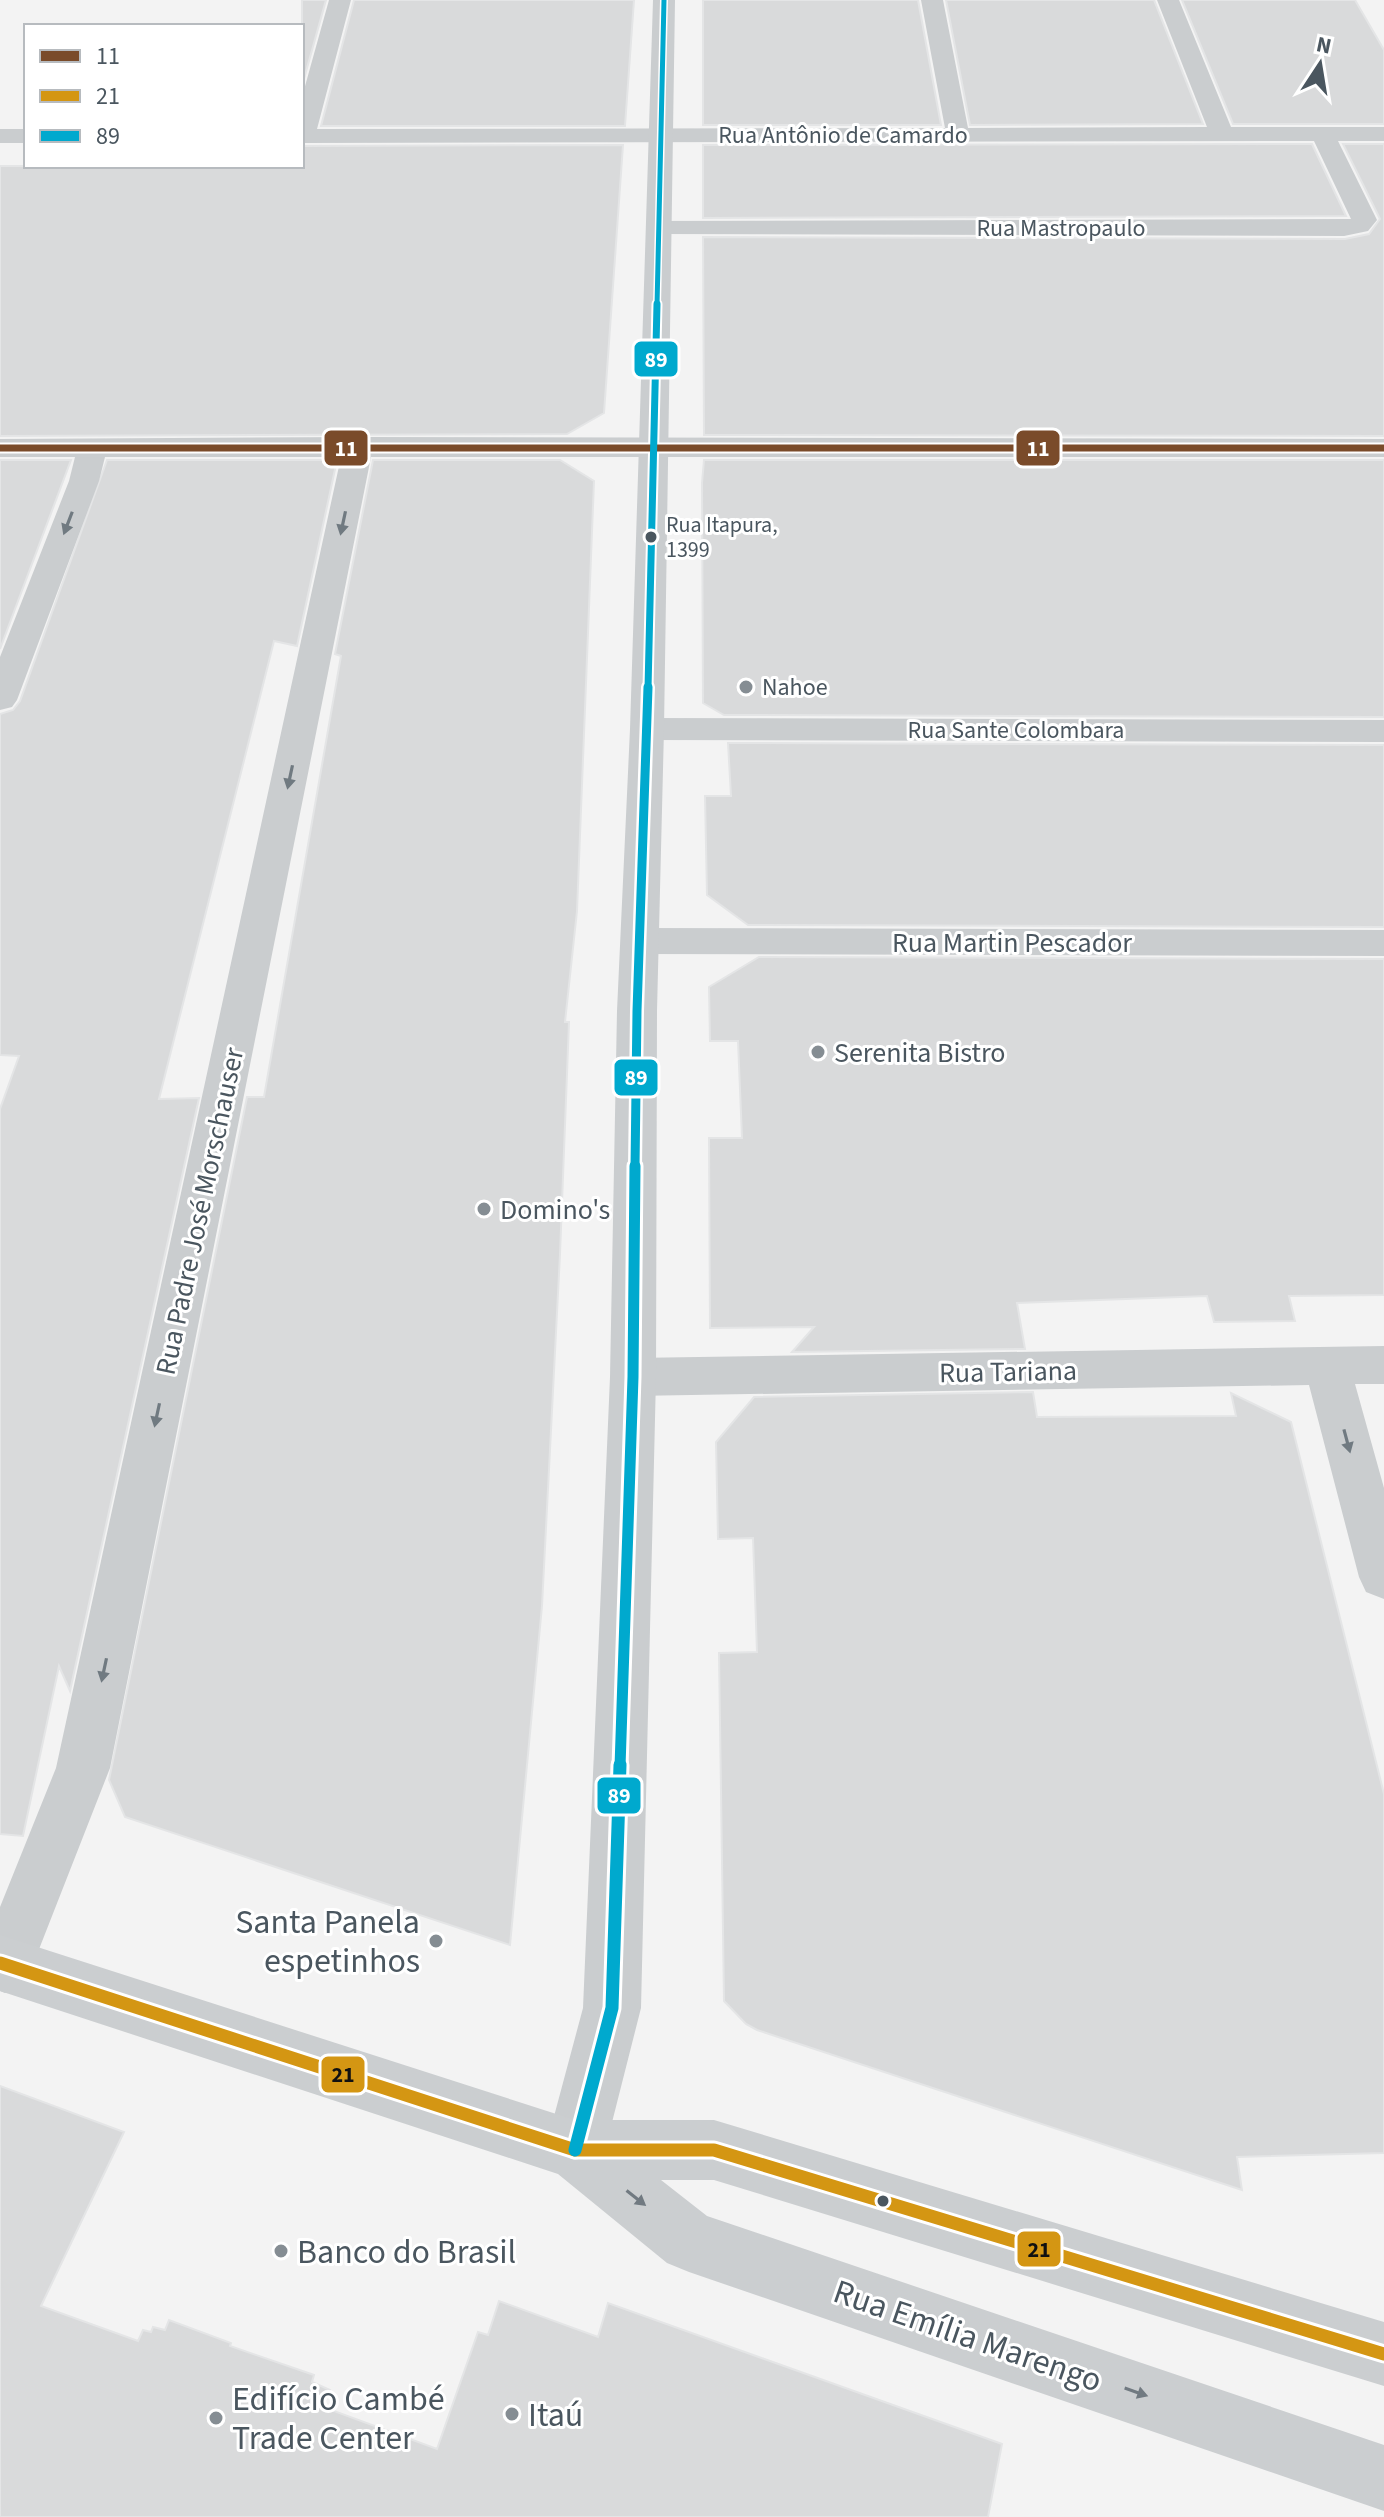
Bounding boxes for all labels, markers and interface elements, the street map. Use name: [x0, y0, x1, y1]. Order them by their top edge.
legend: [24, 24, 304, 168]
north arrow: [1280, 24, 1360, 104]
text: N: [1313, 28, 1334, 63]
text: 11: [96, 39, 120, 74]
text: 21: [96, 79, 120, 114]
street label: Rua Antônio de Camardo: [718, 118, 968, 153]
text: 89: [96, 119, 120, 154]
street label: Rua Mastropaulo: [976, 211, 1146, 246]
line badge: 89: [633, 340, 679, 378]
text: 89: [644, 344, 668, 376]
line badge: 11: [323, 429, 369, 467]
line badge: 11: [1015, 429, 1061, 467]
text: 11: [334, 433, 358, 465]
text: 11: [1026, 433, 1050, 465]
place label: Rua Itapura, 1399: [666, 509, 778, 566]
one-way arrow: [336, 510, 349, 535]
one-way arrow: [61, 511, 74, 535]
marker: Rua Itapura, 1399: [643, 529, 659, 545]
place label: Nahoe: [762, 670, 828, 705]
marker: Nahoe: [737, 678, 755, 696]
street label: Rua Sante Colombara: [908, 713, 1124, 748]
one-way arrow: [283, 765, 296, 790]
street label: Rua Martin Pescador: [892, 923, 1132, 963]
place label: Serenita Bistro: [834, 1033, 1006, 1073]
marker: Serenita Bistro: [809, 1043, 827, 1061]
street label: Rua Padre José Morschauser: [146, 1044, 254, 1378]
line badge: 89: [613, 1058, 659, 1097]
text: 89: [624, 1062, 648, 1094]
place label: Domino's: [500, 1190, 610, 1230]
marker: Domino's: [475, 1200, 493, 1218]
street label: Rua Tariana: [939, 1351, 1077, 1393]
one-way arrow: [150, 1403, 163, 1428]
one-way arrow: [1342, 1428, 1354, 1453]
one-way arrow: [97, 1658, 110, 1683]
line badge: 89: [596, 1776, 642, 1815]
text: 89: [607, 1780, 631, 1812]
place label: Santa Panela espetinhos: [235, 1898, 420, 1986]
marker: Santa Panela espetinhos: [427, 1932, 445, 1950]
line badge: 21: [320, 2055, 366, 2094]
text: 21: [331, 2059, 355, 2091]
one-way arrow: [626, 2190, 646, 2206]
unlabelled marker: [875, 2193, 891, 2209]
place label: Banco do Brasil: [297, 2228, 516, 2277]
line badge: 21: [1016, 2230, 1062, 2268]
text: 21: [1027, 2234, 1051, 2266]
marker: Banco do Brasil: [272, 2242, 290, 2260]
street label: Rua Emília Marengo: [827, 2267, 1108, 2405]
place label: Edifício Cambé Trade Center: [232, 2375, 445, 2463]
one-way arrow: [1124, 2387, 1148, 2399]
place label: Itaú: [528, 2391, 583, 2440]
marker: Itaú: [503, 2405, 521, 2423]
marker: Edifício Cambé Trade Center: [207, 2409, 225, 2427]

